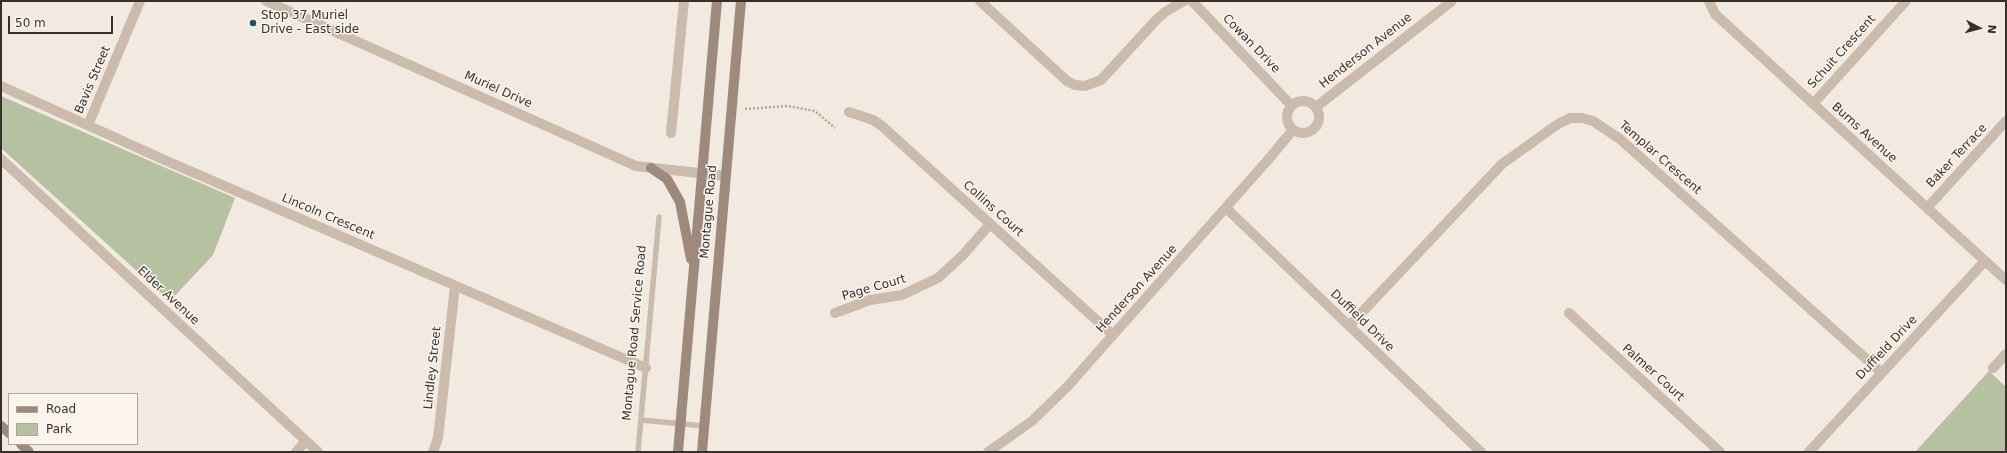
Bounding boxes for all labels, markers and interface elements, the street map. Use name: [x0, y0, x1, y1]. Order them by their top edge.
scale bar: [10, 8, 115, 34]
north arrow: [1959, 8, 1999, 48]
place label: Stop 37 Muriel Drive - East side: [261, 9, 359, 37]
street label: Henderson Avenue: [1317, 10, 1415, 92]
street label: Cowan Drive: [1219, 12, 1283, 76]
street label: Schuit Crescent: [1805, 12, 1879, 92]
text: 50 m: [15, 16, 46, 30]
marker: Stop 37 Muriel Drive - East side: [248, 18, 258, 28]
text: N: [1984, 24, 1998, 35]
street label: Bavis Street: [72, 44, 114, 116]
street label: Muriel Drive: [462, 69, 534, 111]
street label: Burns Avenue: [1828, 100, 1900, 166]
street label: Templar Crescent: [1616, 118, 1704, 198]
street label: Baker Terrace: [1924, 121, 1990, 191]
street label: Montague Road: [698, 165, 720, 259]
street label: Collins Court: [960, 178, 1026, 240]
street label: Lincoln Crescent: [279, 191, 377, 243]
street label: Henderson Avenue: [1094, 242, 1180, 336]
street label: Montague Road Service Road: [620, 245, 650, 421]
street label: Elder Avenue: [134, 264, 202, 328]
street label: Page Court: [840, 272, 908, 304]
street label: Duffield Drive: [1327, 287, 1397, 355]
street label: Duffield Drive: [1854, 313, 1920, 383]
street label: Lindley Street: [421, 326, 445, 410]
street label: Palmer Court: [1619, 341, 1687, 405]
legend: [8, 393, 138, 445]
text: Road: [46, 402, 76, 416]
text: Park: [46, 422, 72, 436]

